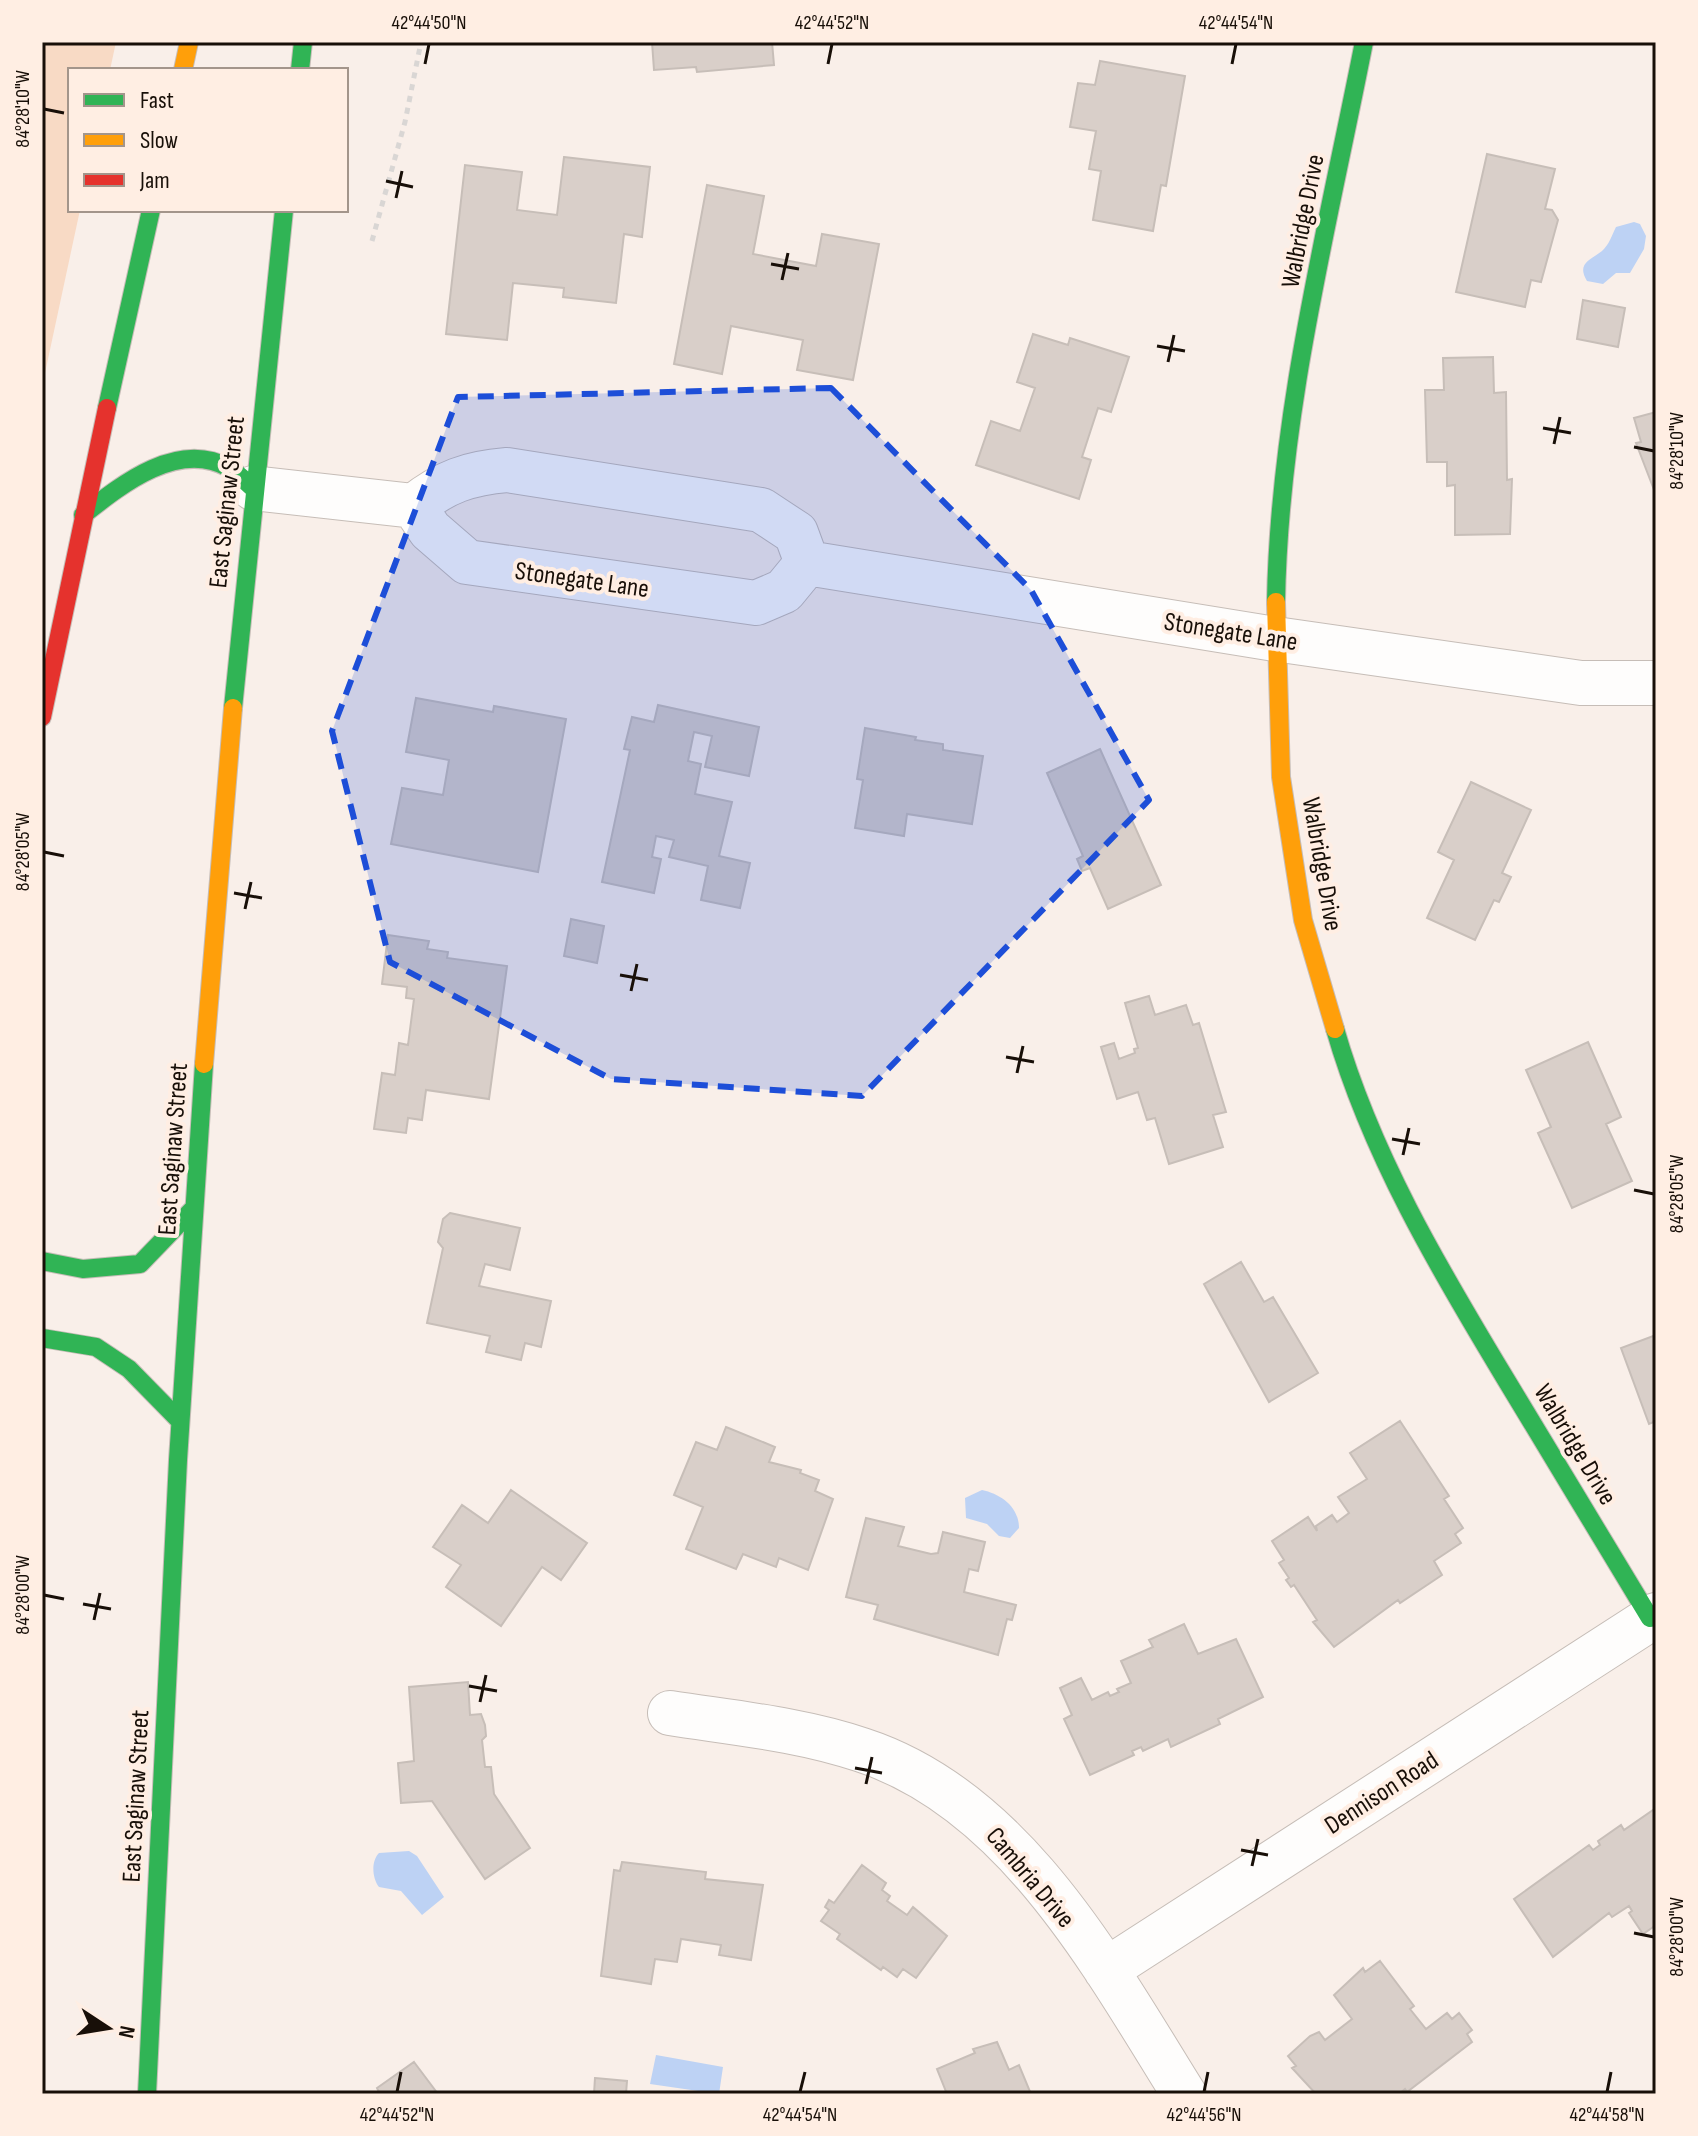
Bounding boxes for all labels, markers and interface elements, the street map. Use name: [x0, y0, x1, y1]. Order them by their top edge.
text: 42°44'50"N: [391, 11, 467, 35]
text: 42°44'52"N: [795, 11, 869, 35]
text: 42°44'54"N: [1199, 11, 1273, 35]
legend: [68, 68, 348, 212]
text: 84°28'10"W: [11, 70, 35, 148]
text: Fast: [140, 86, 174, 115]
text: Slow: [140, 126, 178, 155]
street label: Walbridge Drive: [1275, 152, 1332, 291]
text: Jam: [139, 166, 170, 195]
text: 84°28'10"W: [1665, 412, 1689, 490]
street label: East Saginaw Street: [203, 415, 252, 590]
street label: Stonegate Lane: [513, 556, 651, 605]
street label: Stonegate Lane: [1162, 607, 1300, 658]
street label: Walbridge Drive: [1295, 795, 1349, 934]
text: 84°28'05"W: [11, 813, 35, 891]
street label: East Saginaw Street: [152, 1062, 195, 1236]
text: 84°28'05"W: [1665, 1155, 1689, 1233]
street label: Walbridge Drive: [1527, 1379, 1623, 1511]
text: 84°28'00"W: [11, 1555, 35, 1635]
street label: East Saginaw Street: [117, 1709, 156, 1883]
street label: Dennison Road: [1319, 1745, 1444, 1841]
street label: Cambria Drive: [979, 1821, 1081, 1934]
text: 84°28'00"W: [1665, 1897, 1689, 1977]
north arrow: [68, 1988, 148, 2068]
text: N: [112, 2023, 141, 2040]
text: 42°44'52"N: [360, 2103, 434, 2127]
text: 42°44'54"N: [763, 2103, 837, 2127]
text: 42°44'56"N: [1167, 2103, 1241, 2127]
text: 42°44'58"N: [1570, 2103, 1644, 2127]

